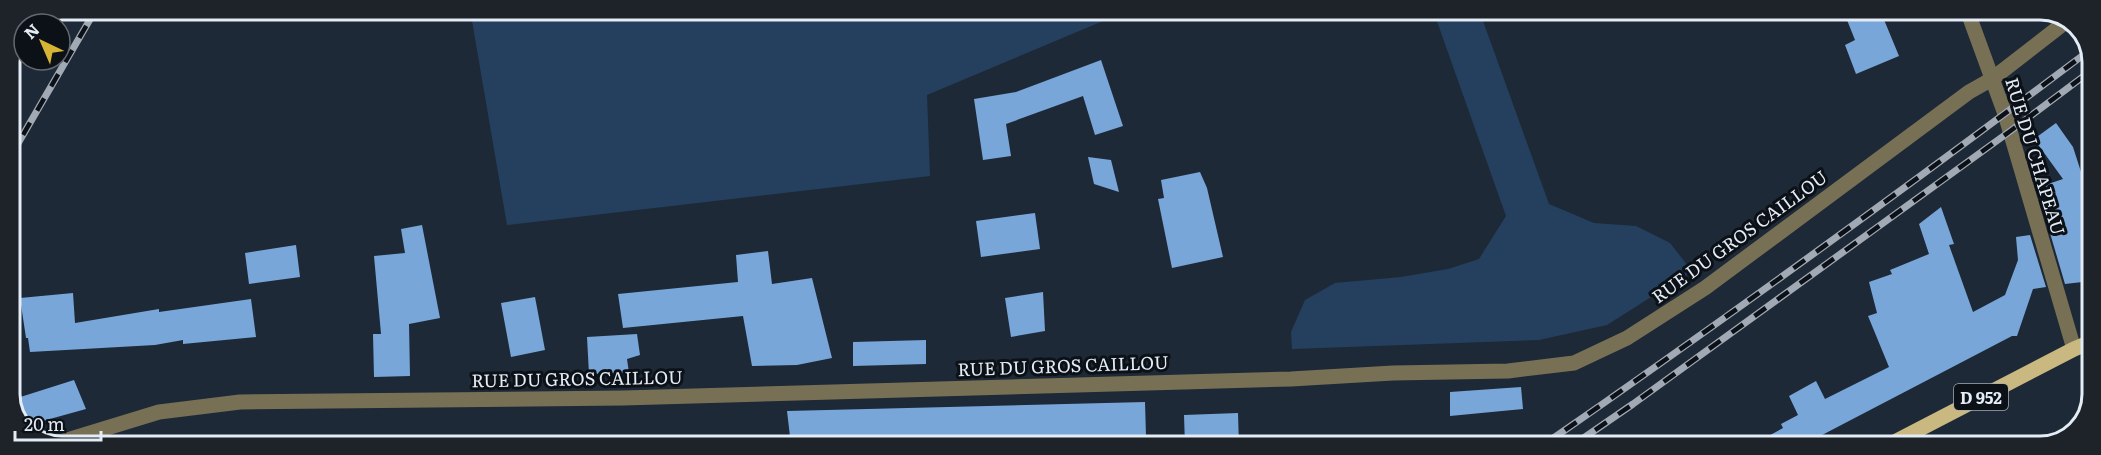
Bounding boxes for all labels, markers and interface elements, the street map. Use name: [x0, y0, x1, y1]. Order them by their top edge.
north arrow: [12, 12, 72, 72]
text: N: [18, 17, 44, 44]
street label: RUE DU CHAPEAU: [1999, 74, 2073, 238]
street label: RUE DU GROS CAILLOU: [1646, 163, 1832, 309]
street label: RUE DU GROS CAILLOU: [957, 348, 1169, 382]
street label: RUE DU GROS CAILLOU: [471, 363, 683, 393]
road number: D 952: [1954, 384, 2008, 410]
scale bar: [15, 404, 100, 442]
text: 20 m: [24, 410, 65, 437]

